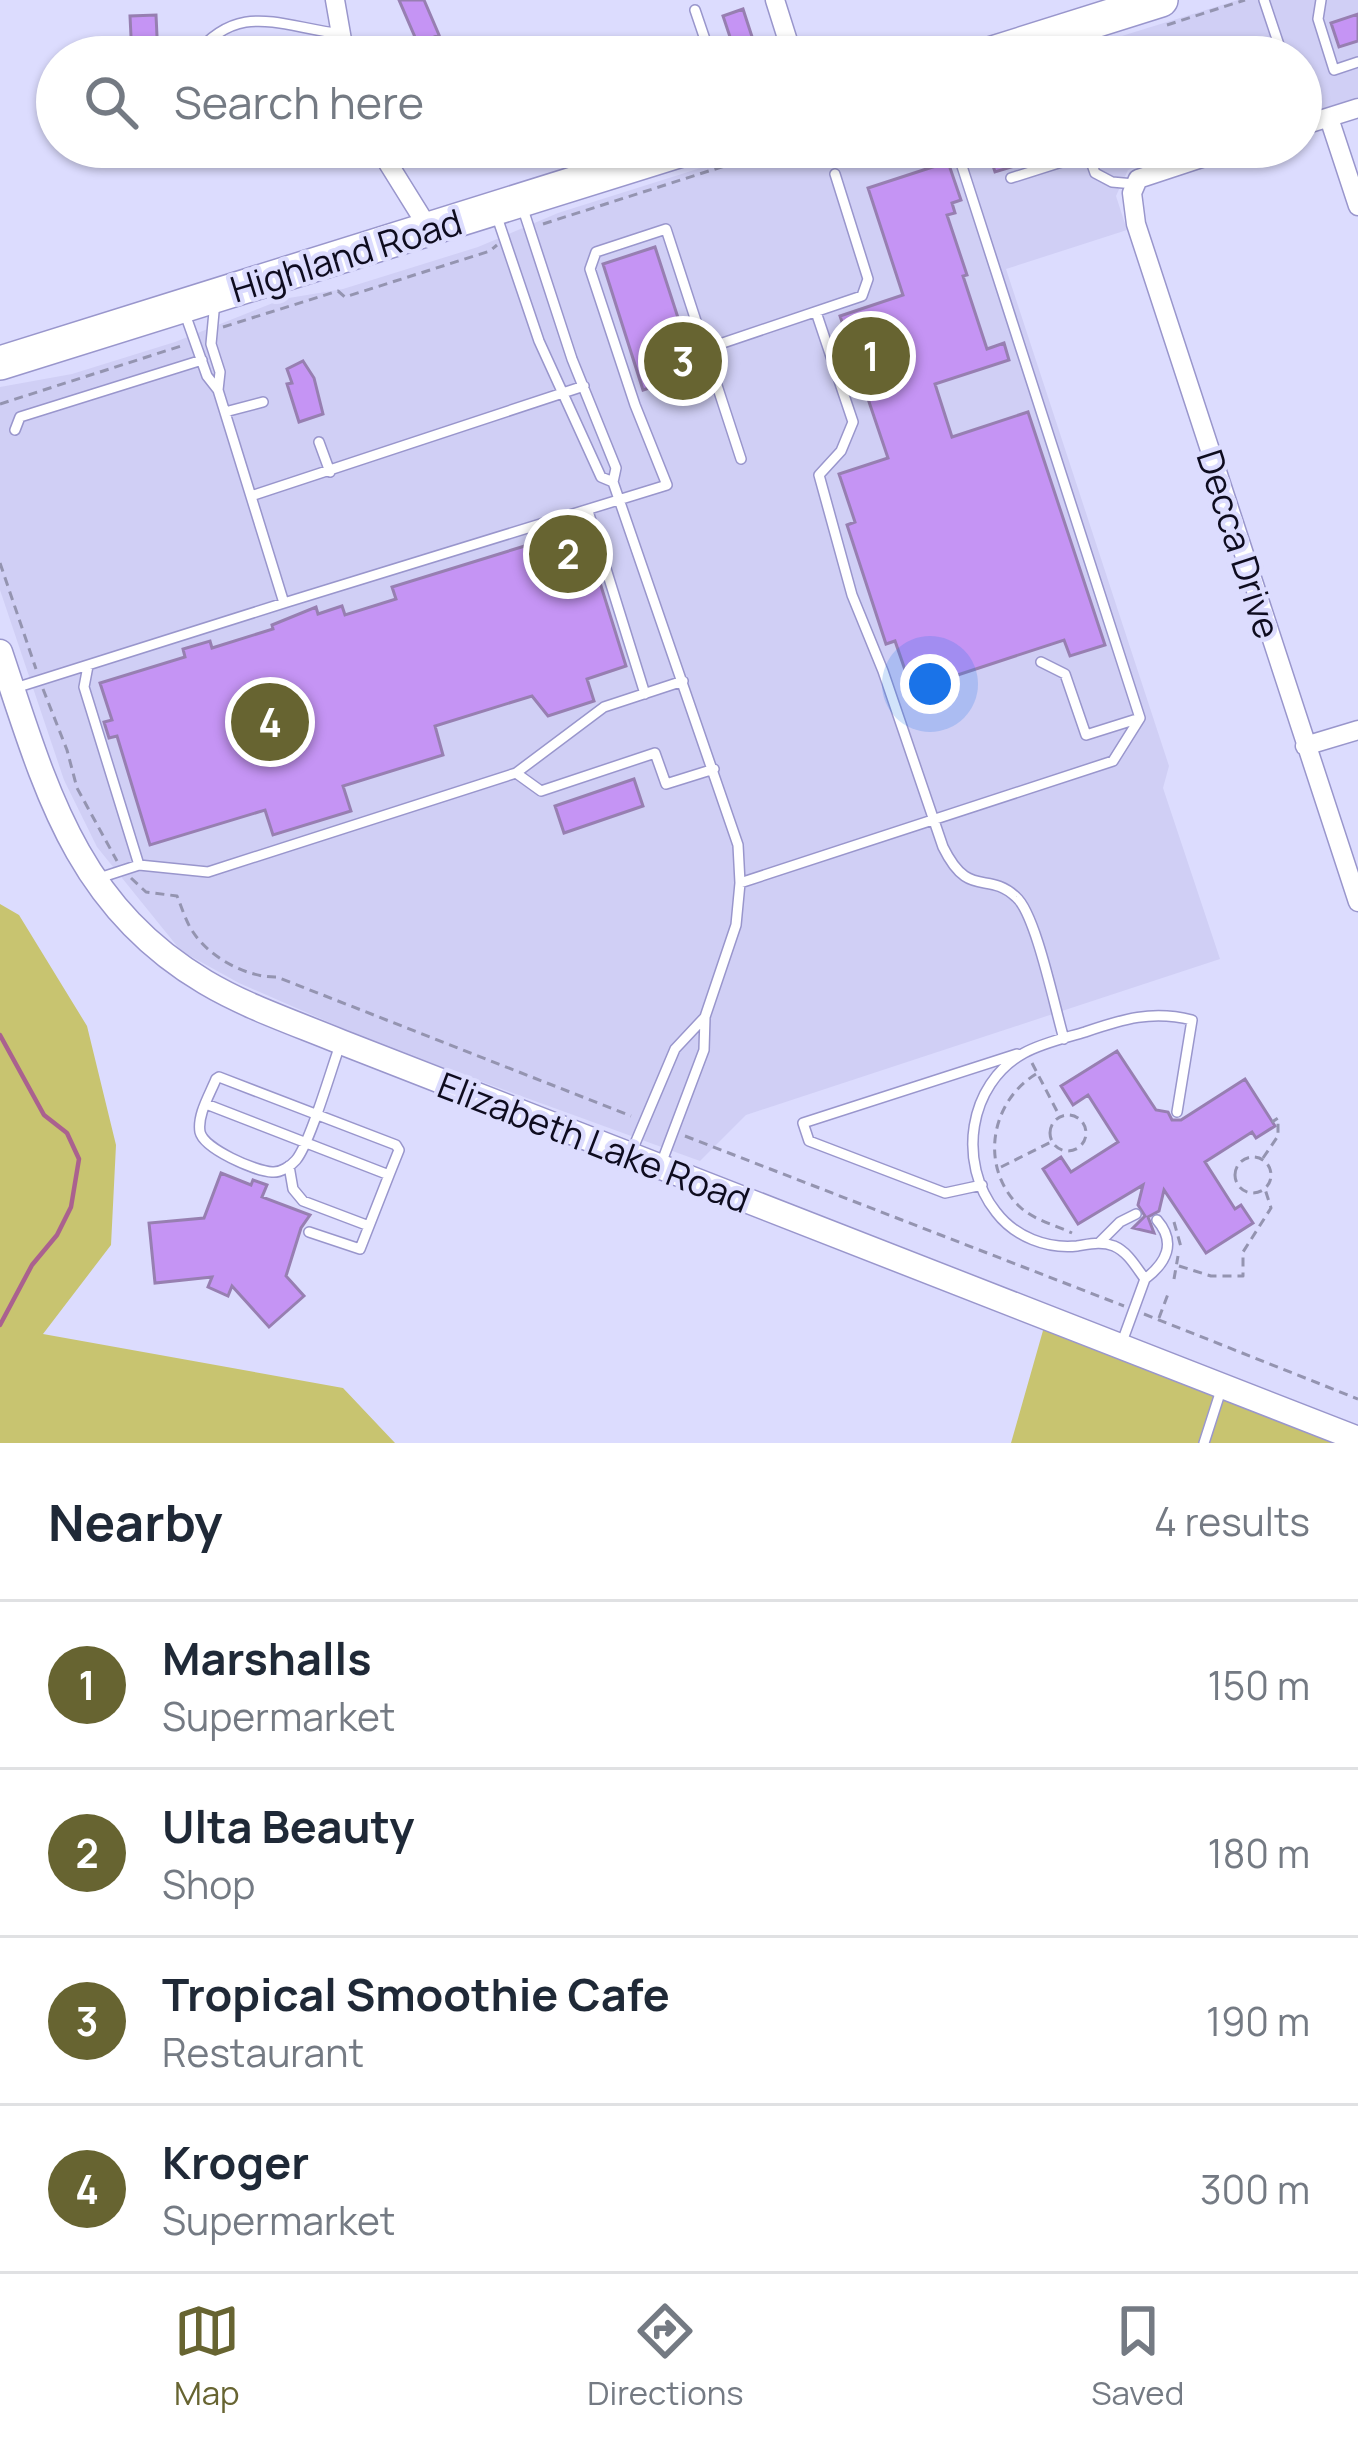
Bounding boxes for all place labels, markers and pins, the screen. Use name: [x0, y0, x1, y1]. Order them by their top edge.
pin: 1: [832, 311, 910, 401]
pin: 3: [644, 316, 722, 406]
pin: 2: [529, 509, 607, 599]
pin: 4: [231, 677, 309, 767]

